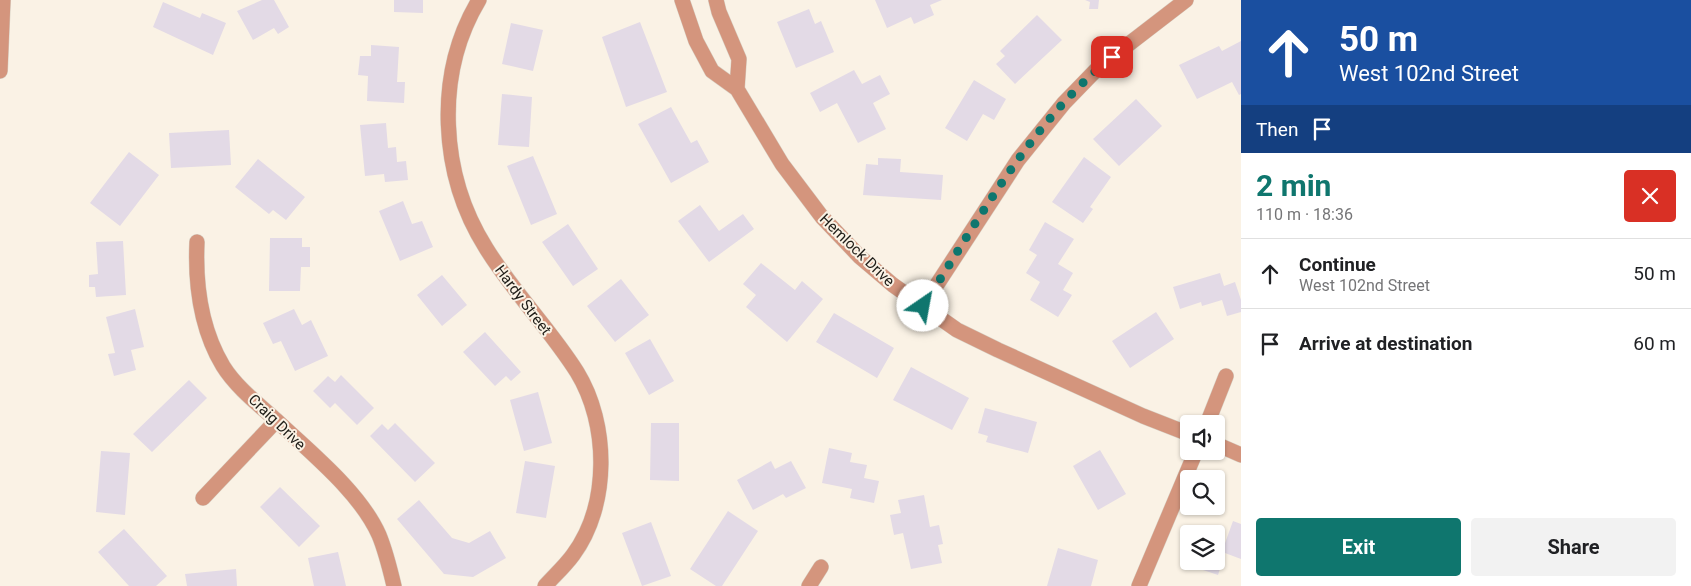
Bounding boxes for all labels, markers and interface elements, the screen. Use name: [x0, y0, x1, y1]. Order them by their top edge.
text: 50 m: [1339, 19, 1418, 60]
icon: ahead: [1256, 20, 1321, 85]
pin: [1091, 36, 1133, 78]
icon: arrive: [1098, 43, 1126, 71]
text: West 102nd Street: [1339, 61, 1519, 86]
icon: arrive: [1308, 115, 1336, 143]
text: Then: [1256, 118, 1298, 141]
text: 2 min: [1256, 168, 1331, 203]
button: close: [1624, 170, 1676, 222]
text: 110 m · 18:36: [1256, 205, 1353, 224]
street label: Hemlock Drive: [816, 210, 898, 290]
text: Continue: [1299, 253, 1376, 276]
icon: ahead: [1256, 260, 1284, 288]
street label: Hardy Street: [491, 262, 555, 338]
text: 50 m: [1633, 262, 1676, 285]
text: West 102nd Street: [1299, 276, 1430, 295]
position arrow: [896, 279, 948, 331]
icon: arrive: [1256, 330, 1284, 358]
text: Arrive at destination: [1299, 332, 1472, 355]
text: 60 m: [1633, 332, 1676, 355]
street label: Craig Drive: [245, 390, 309, 454]
map controls: [1180, 415, 1225, 570]
button: sound: [1180, 415, 1225, 460]
button: search: [1180, 470, 1225, 515]
button: Exit: [1256, 518, 1461, 576]
button: Share: [1471, 518, 1676, 576]
button: layers: [1180, 525, 1225, 570]

